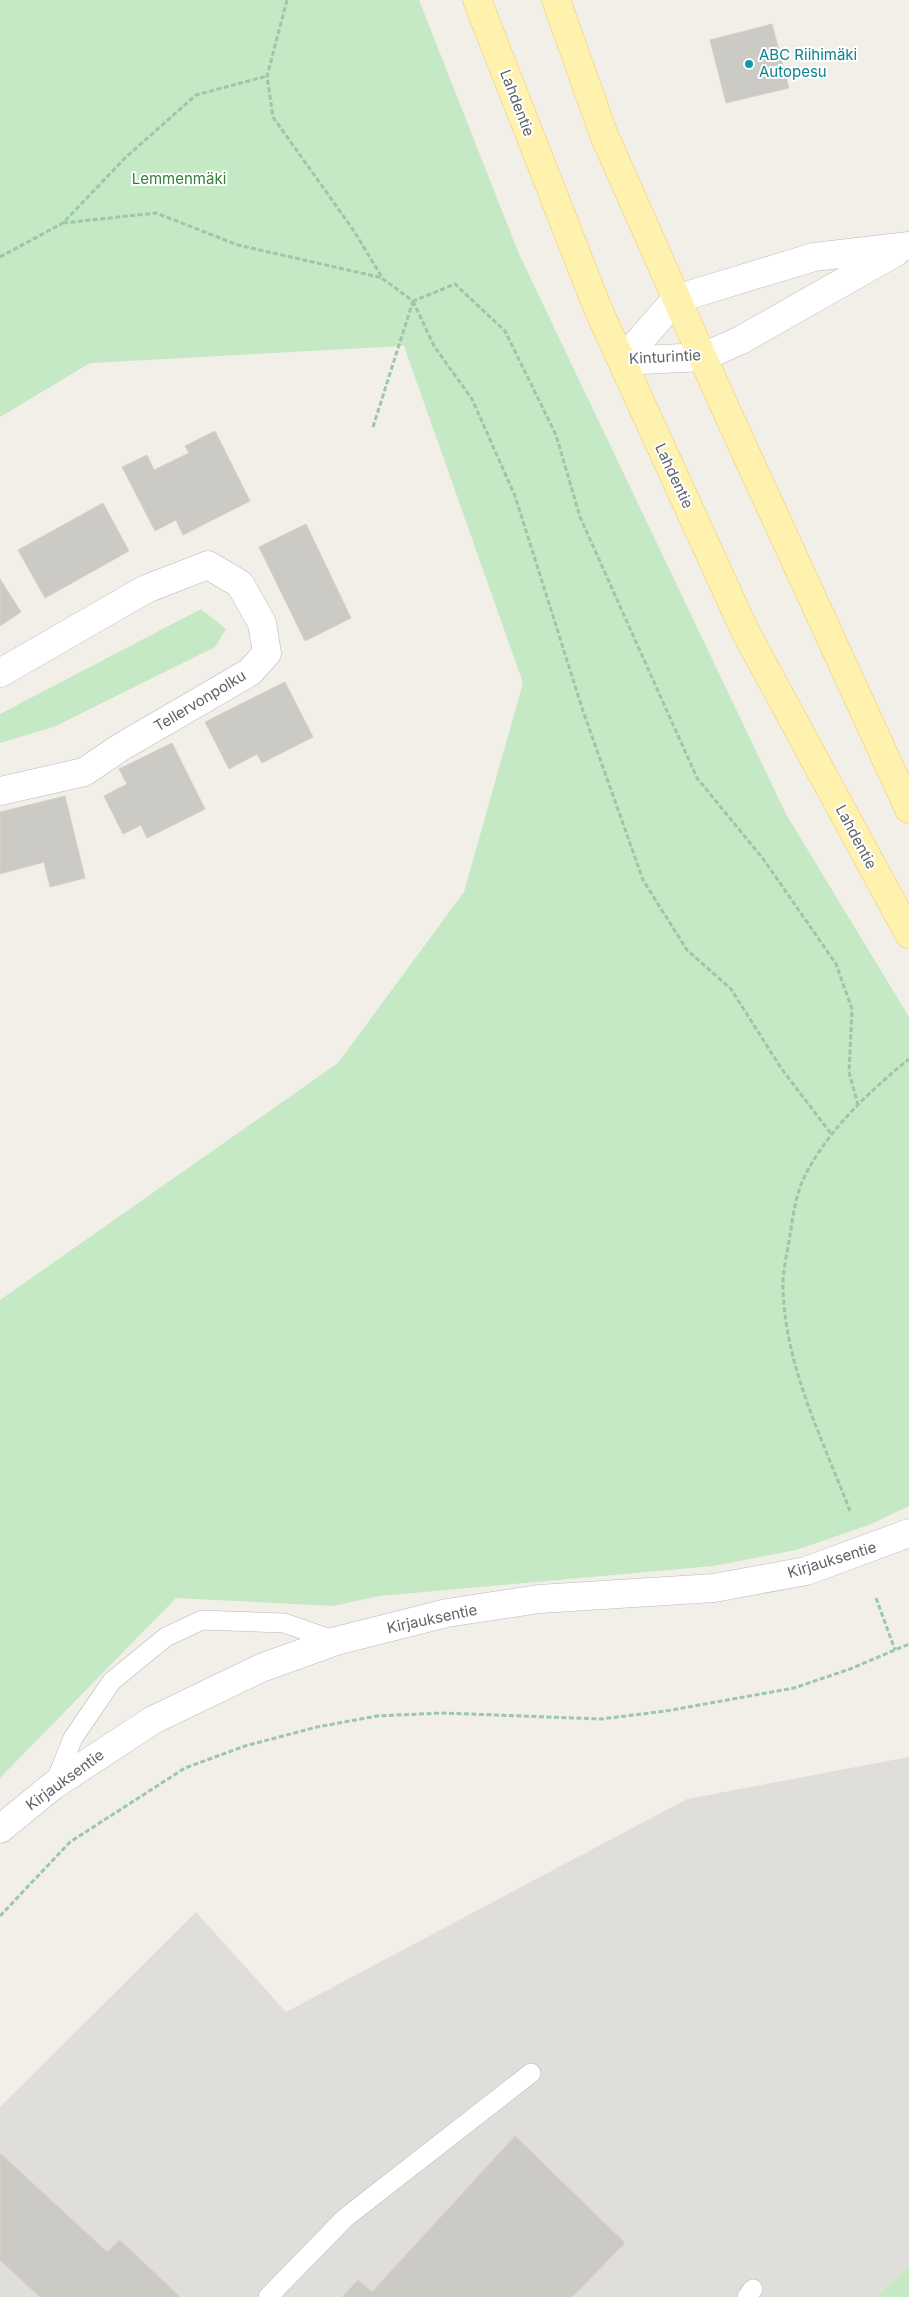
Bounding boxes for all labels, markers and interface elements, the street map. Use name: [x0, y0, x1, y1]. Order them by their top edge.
place label: ABC Riihimäki Autopesu: [759, 45, 857, 81]
marker: ABC Riihimäki Autopesu: [743, 58, 755, 70]
street label: Lahdentie: [496, 67, 539, 139]
park label: Lemmenmäki: [132, 169, 226, 188]
street label: Kinturintie: [628, 345, 702, 368]
street label: Lahdentie: [651, 440, 698, 511]
street label: Tellervonpolku: [150, 666, 249, 736]
street label: Lahdentie: [832, 801, 881, 872]
street label: Kirjauksentie: [785, 1537, 879, 1582]
street label: Kirjauksentie: [385, 1600, 479, 1637]
street label: Kirjauksentie: [22, 1745, 107, 1814]

